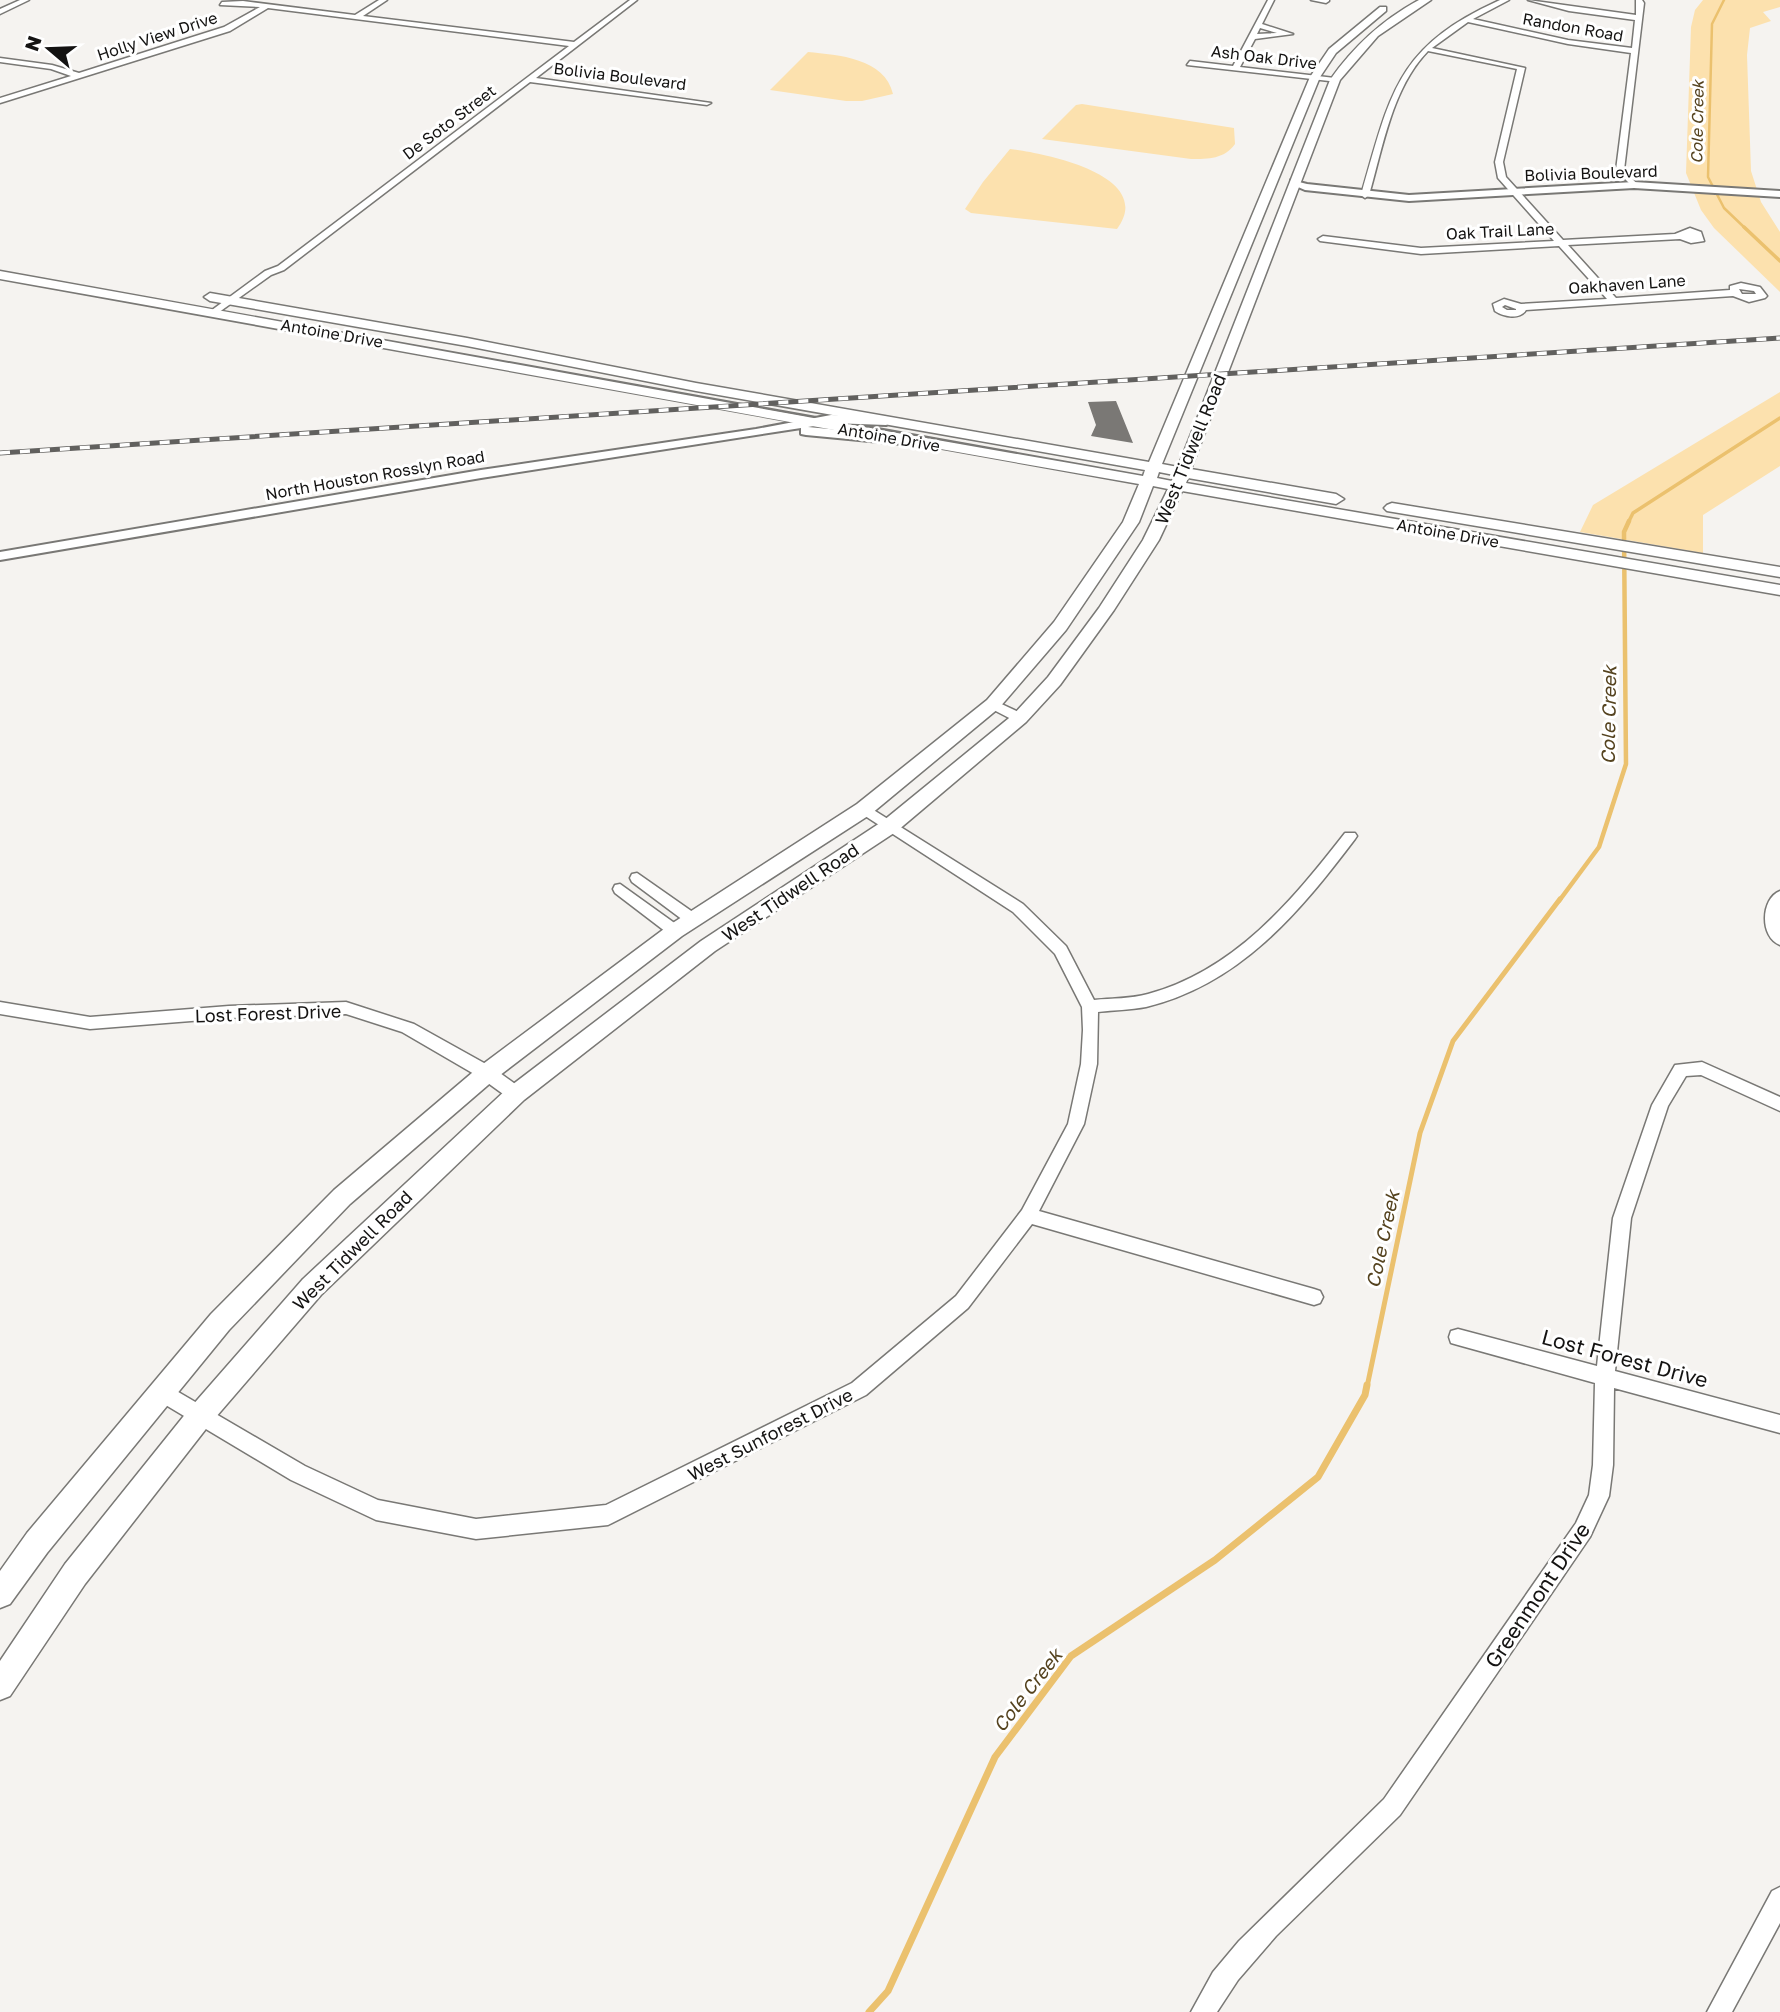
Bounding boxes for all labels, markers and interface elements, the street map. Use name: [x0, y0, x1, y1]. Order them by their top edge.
street label: Holly View Drive: [94, 7, 220, 65]
street label: Randon Road: [1521, 8, 1625, 46]
north arrow: [14, 14, 84, 84]
text: N: [19, 33, 46, 54]
street label: Ash Oak Drive: [1210, 41, 1318, 73]
street label: Bolivia Boulevard: [553, 58, 687, 94]
water label: Cole Creek: [1686, 78, 1708, 164]
street label: De Soto Street: [398, 80, 500, 164]
street label: Bolivia Boulevard: [1524, 161, 1658, 185]
street label: Oak Trail Lane: [1445, 218, 1555, 244]
street label: Oakhaven Lane: [1568, 270, 1686, 298]
street label: Antoine Drive: [279, 314, 385, 352]
street label: West Tidwell Road: [1150, 371, 1230, 527]
street label: Antoine Drive: [836, 418, 942, 456]
street label: North Houston Rosslyn Road: [264, 446, 486, 504]
street label: Antoine Drive: [1395, 514, 1501, 552]
water label: Cole Creek: [1596, 663, 1620, 765]
street label: West Tidwell Road: [717, 838, 863, 946]
street label: Lost Forest Drive: [194, 999, 342, 1027]
street label: West Tidwell Road: [288, 1186, 416, 1314]
water label: Cole Creek: [1360, 1186, 1404, 1290]
street label: Lost Forest Drive: [1539, 1323, 1711, 1393]
street label: West Sunforest Drive: [684, 1383, 856, 1485]
street label: Greenmont Drive: [1479, 1517, 1595, 1673]
water label: Cole Creek: [987, 1642, 1068, 1736]

